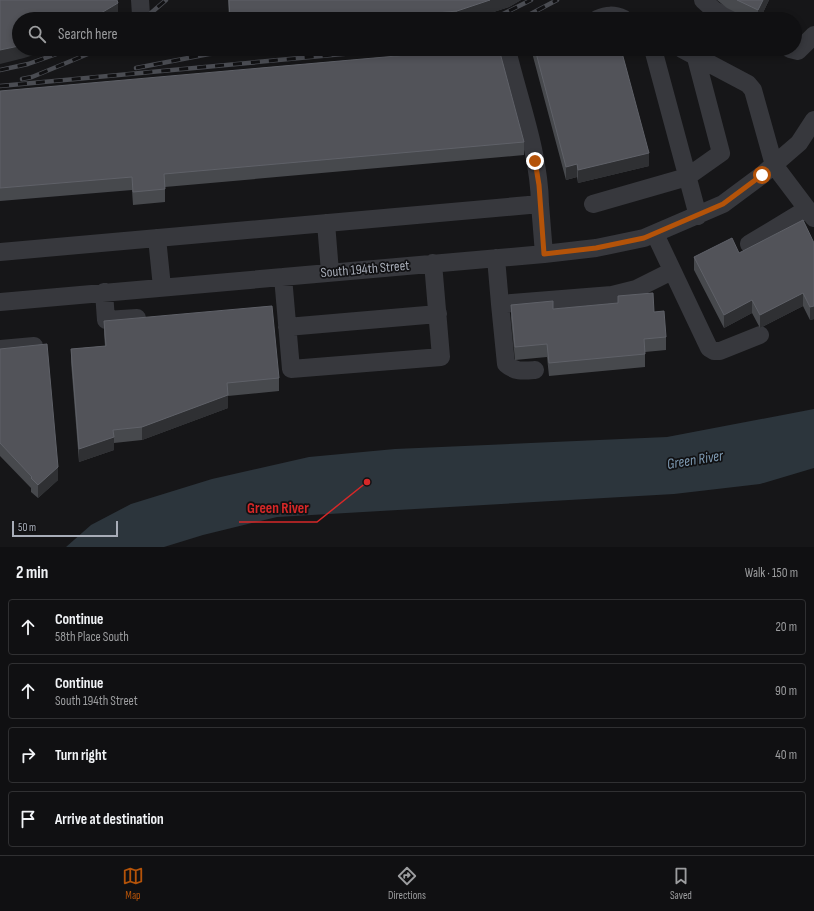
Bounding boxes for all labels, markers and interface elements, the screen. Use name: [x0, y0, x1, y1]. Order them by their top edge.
search box: [12, 12, 802, 56]
icon: search: [26, 23, 48, 45]
text: Search here: [58, 25, 118, 44]
route end: [526, 152, 544, 170]
route start: [753, 166, 771, 184]
street label: South 194th Street: [320, 257, 410, 281]
water label: Green River: [665, 446, 725, 474]
callout: Green River: [239, 495, 317, 522]
text: Green River: [247, 499, 309, 518]
scale bar: [12, 519, 118, 538]
text: 50 m: [18, 521, 36, 534]
text: 2 min: [16, 563, 48, 583]
text: Walk · 150 m: [745, 565, 798, 581]
text: Continue: [55, 610, 104, 629]
icon: ahead: [17, 616, 39, 638]
text: 20 m: [775, 619, 797, 635]
text: 58th Place South: [55, 629, 129, 645]
text: Continue: [55, 674, 104, 693]
icon: ahead: [17, 680, 39, 702]
text: 90 m: [775, 683, 797, 699]
text: South 194th Street: [55, 693, 138, 709]
icon: right: [17, 744, 39, 766]
text: Turn right: [55, 746, 107, 765]
text: 40 m: [775, 747, 797, 763]
icon: arrive: [17, 808, 39, 830]
text: Arrive at destination: [55, 810, 164, 829]
tab: Map: [122, 865, 144, 902]
tab: Directions: [388, 865, 426, 902]
tab: Saved: [670, 865, 692, 902]

